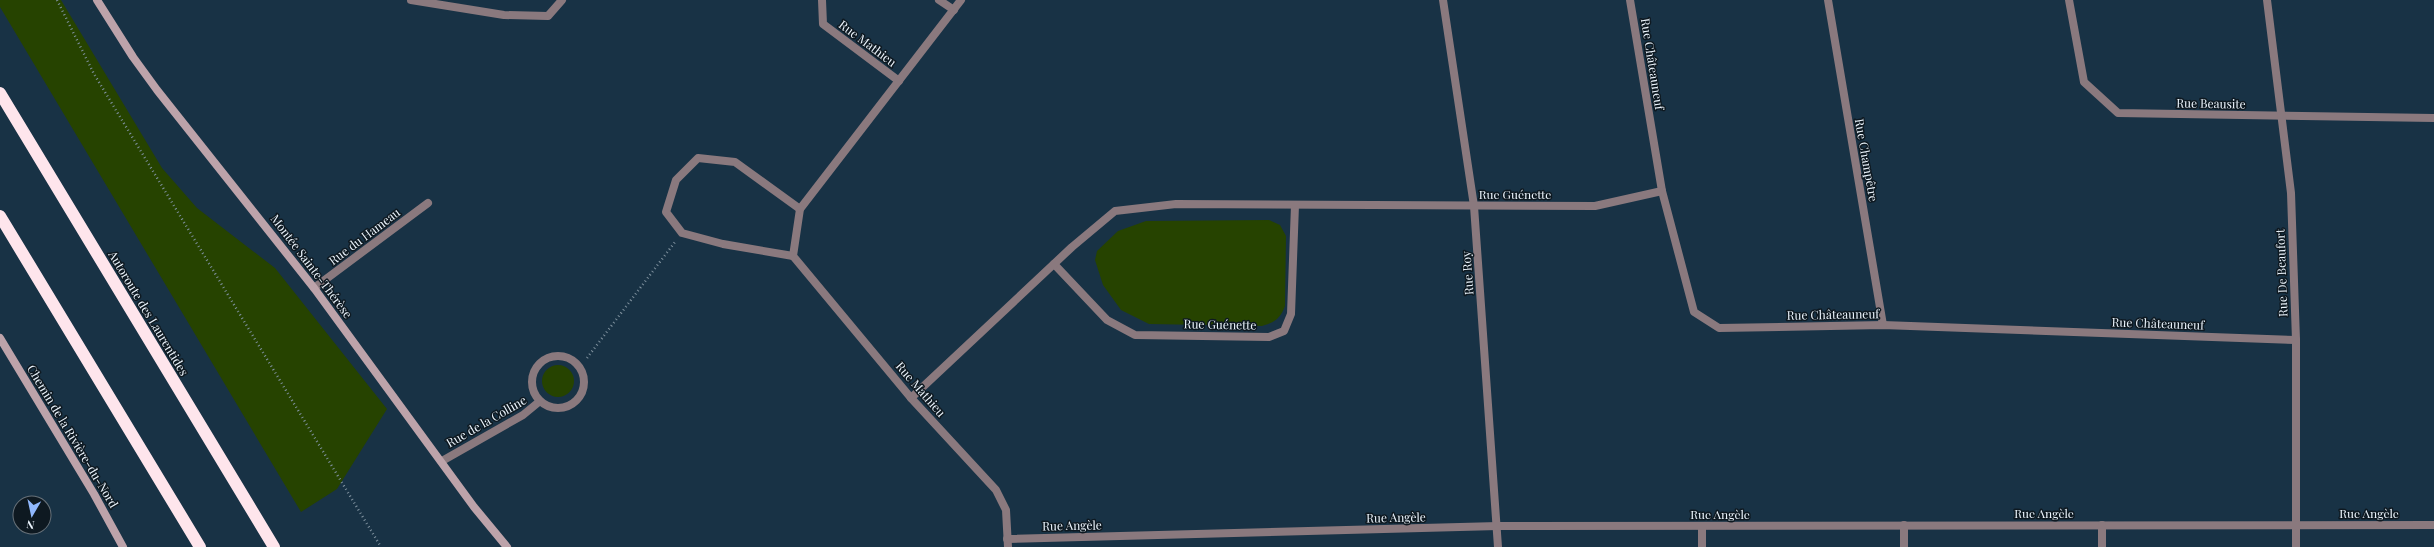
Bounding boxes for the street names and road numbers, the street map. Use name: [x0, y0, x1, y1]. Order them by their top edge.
street label: Rue Mathieu: [836, 16, 900, 70]
street label: Rue Châteauneuf: [1638, 17, 1668, 112]
street label: Rue Beausite: [2176, 94, 2246, 112]
street label: Rue Champêtre: [1852, 117, 1882, 203]
street label: Rue Guénette: [1479, 186, 1551, 202]
street label: Rue du Hameau: [325, 204, 403, 268]
street label: Montée Sainte-Thérèse: [268, 211, 356, 321]
street label: Rue De Beaufort: [2271, 228, 2291, 317]
street label: Autoroute des Laurentides: [105, 247, 193, 378]
street label: Rue Roy: [1457, 250, 1477, 296]
street label: Rue Châteauneuf: [1787, 305, 1880, 323]
street label: Rue Châteauneuf: [2111, 313, 2206, 333]
street label: Rue Guénette: [1184, 315, 1256, 333]
street label: Rue Mathieu: [893, 358, 949, 420]
street label: Chemin de la Rivière-du-Nord: [24, 361, 122, 511]
street label: Rue de la Colline: [443, 392, 529, 450]
street label: Rue Angèle: [2014, 505, 2074, 521]
street label: Rue Angèle: [2339, 505, 2399, 521]
street label: Rue Angèle: [1690, 506, 1750, 522]
street label: Rue Angèle: [1366, 508, 1426, 526]
street label: Rue Angèle: [1042, 516, 1102, 534]

